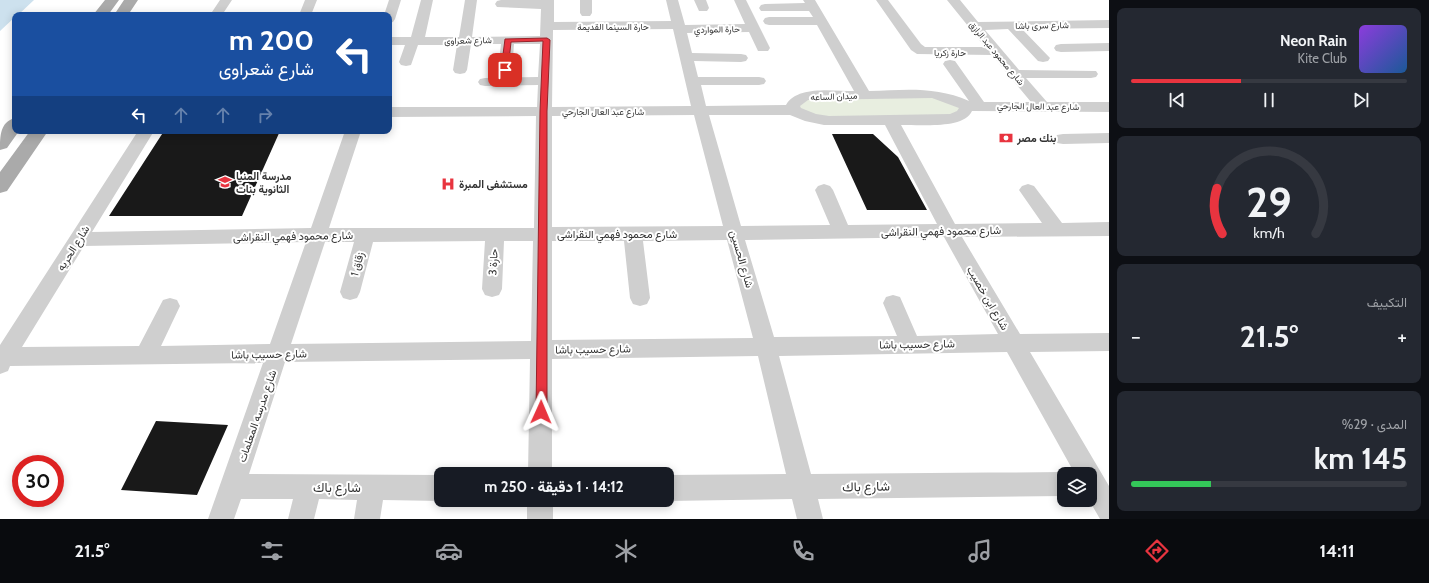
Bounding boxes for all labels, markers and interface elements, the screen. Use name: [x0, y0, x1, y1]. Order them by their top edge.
street label: شارع محمود عبد الرازق: [966, 19, 1027, 88]
street label: شارع سرى باشا: [1015, 19, 1069, 32]
street label: حارة السينما القديمة: [577, 21, 649, 33]
text: 200 m: [229, 23, 314, 57]
street label: حارة المواردي: [694, 23, 740, 37]
icon: left: [328, 28, 380, 80]
text: Neon Rain: [1280, 32, 1347, 50]
street label: شارع شعراوى: [444, 34, 492, 47]
street label: حارة زكريا: [934, 47, 966, 59]
text: Kite Club: [1298, 50, 1347, 66]
pin: [488, 53, 522, 87]
text: شارع شعراوى: [219, 58, 314, 80]
icon: arrive: [494, 59, 516, 81]
icon: previous: [1166, 89, 1188, 111]
icon: pause: [1258, 89, 1280, 111]
icon: next: [1350, 89, 1372, 111]
street label: ميدان الساعه: [810, 90, 858, 102]
street label: شارع عبد العال الجارحي: [997, 100, 1079, 114]
icon: left: [128, 104, 150, 126]
icon: ahead: [170, 104, 192, 126]
icon: ahead: [212, 104, 234, 126]
icon: right: [254, 104, 276, 126]
street label: شارع عبد العال الجارحي: [562, 106, 644, 119]
bank icon: بنك مصر: [998, 130, 1014, 146]
place label: بنك مصر: [1016, 131, 1056, 145]
place label: مدرسة المنيا الثانوية بنات: [236, 169, 291, 196]
school or university icon: مدرسة المنيا الثانوية بنات: [217, 174, 233, 190]
hospital icon: مستشفى المبرة: [440, 176, 456, 192]
text: 29: [1246, 176, 1292, 226]
place label: مستشفى المبرة: [459, 177, 528, 191]
street label: شارع الحريه: [53, 222, 94, 274]
street label: شارع محمود فهمي النقراشى: [881, 223, 1002, 242]
text: km/h: [1253, 223, 1285, 241]
street label: شارع محمود فهمي النقراشى: [557, 227, 677, 244]
street label: شارع محمود فهمي النقراشى: [233, 228, 354, 247]
street label: شارع الحسين: [726, 229, 757, 290]
street label: حارة 3: [485, 248, 501, 276]
street label: زقاق 1: [347, 250, 367, 278]
street label: شارع ابن خصيب: [963, 263, 1012, 333]
text: التكييف: [1367, 294, 1407, 310]
text: 21.5°: [1240, 318, 1298, 355]
text: −: [1131, 323, 1141, 350]
text: +: [1397, 323, 1407, 350]
street label: شارع حسيب باشا: [879, 336, 955, 353]
street label: شارع حسيب باشا: [555, 341, 631, 358]
street label: شارع حسيب باشا: [231, 346, 307, 363]
street label: شارع مدرسه المعلمات: [235, 368, 280, 464]
position arrow: [520, 391, 562, 433]
text: المدى · 29%: [1342, 416, 1407, 432]
text: 145 km: [1314, 440, 1407, 477]
speed limit sign: 30: [12, 455, 64, 507]
map controls: [1057, 467, 1097, 507]
button: layers: [1057, 467, 1097, 507]
text: 14:12 · 1 دقيقة · 250 m: [484, 478, 624, 496]
street label: شارع باك: [842, 478, 890, 496]
street label: شارع باك: [313, 479, 361, 497]
icon: filters: [258, 537, 286, 565]
icon: car: [435, 537, 463, 565]
icon: climate: [612, 537, 640, 565]
icon: phone: [789, 537, 817, 565]
icon: music: [966, 537, 994, 565]
icon: directions: [1143, 537, 1171, 565]
text: 21.5°: [75, 540, 110, 562]
text: 14:11: [1319, 540, 1355, 562]

